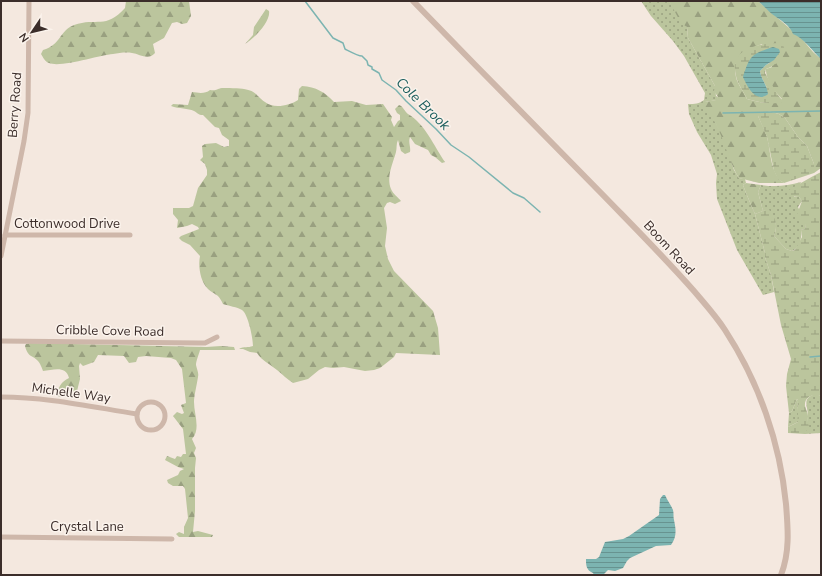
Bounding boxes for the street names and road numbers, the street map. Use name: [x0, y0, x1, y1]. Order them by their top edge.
street label: Berry Road: [4, 72, 26, 138]
street label: Cottonwood Drive: [14, 215, 120, 233]
street label: Boom Road: [639, 217, 699, 279]
street label: Cribble Cove Road: [56, 321, 164, 341]
street label: Michelle Way: [30, 379, 112, 407]
street label: Crystal Lane: [50, 518, 124, 536]

